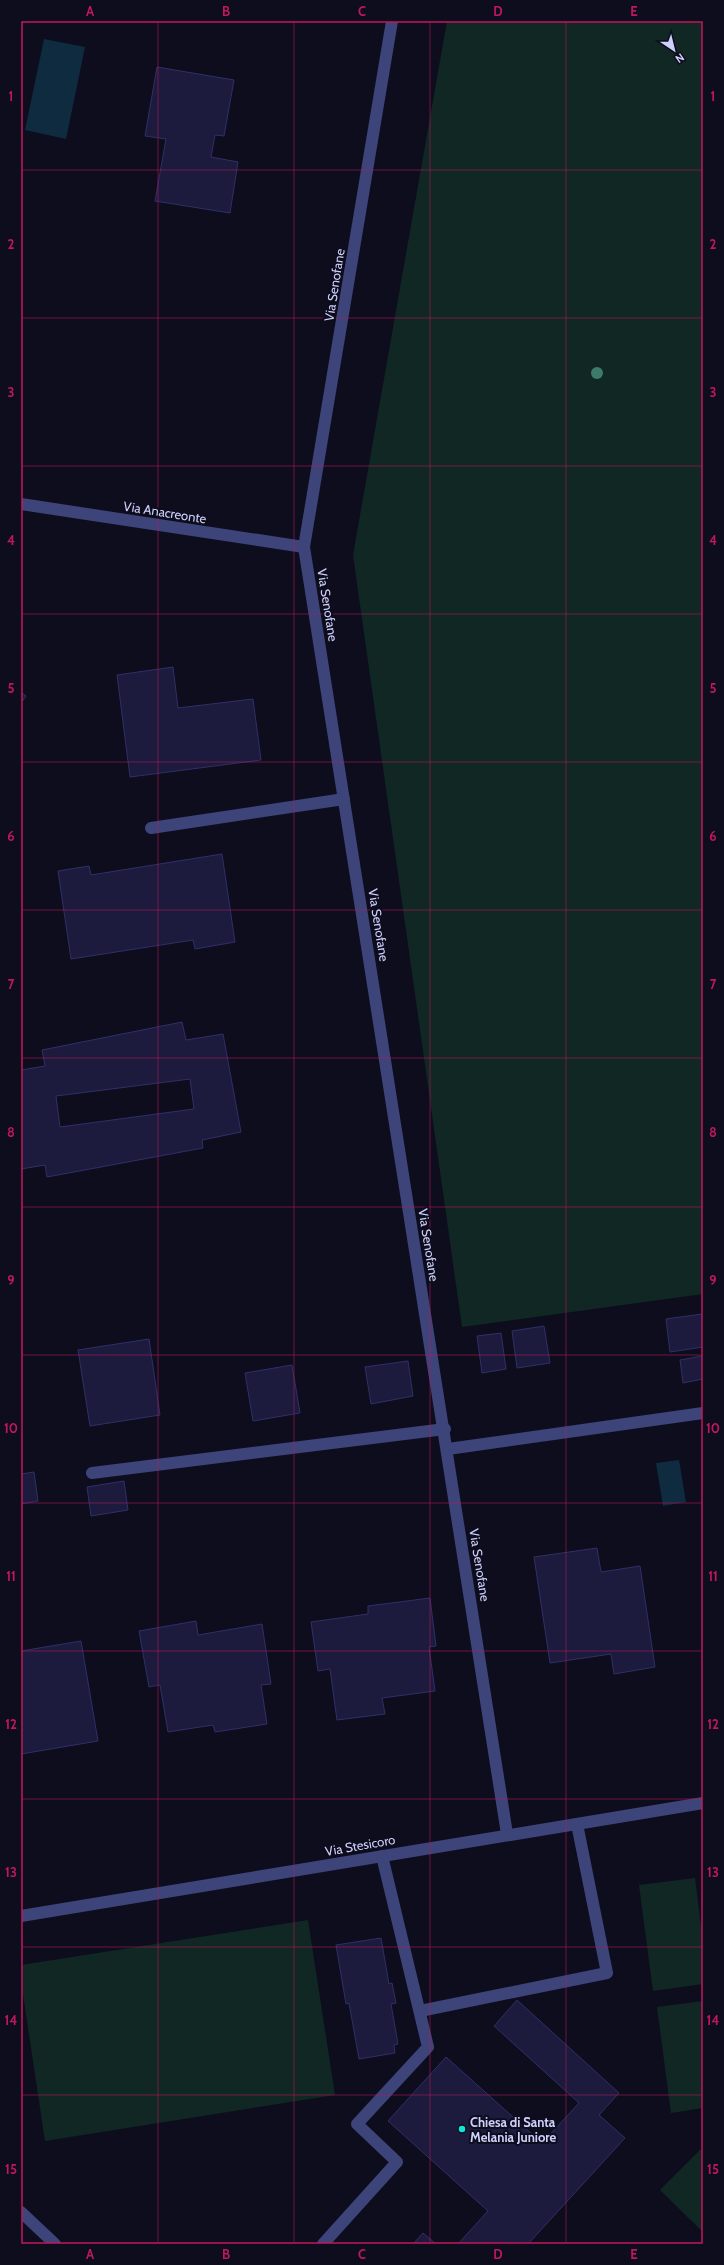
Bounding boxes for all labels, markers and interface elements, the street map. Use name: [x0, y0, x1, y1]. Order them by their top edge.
text: A: [86, 3, 95, 19]
text: B: [222, 3, 230, 19]
text: C: [358, 3, 366, 19]
text: D: [493, 3, 503, 19]
text: E: [630, 3, 638, 19]
north arrow: [654, 30, 694, 70]
text: N: [673, 50, 687, 66]
text: 1: [9, 88, 13, 104]
text: 1: [711, 88, 715, 104]
text: 2: [8, 236, 15, 252]
text: 2: [710, 236, 717, 252]
street label: Via Senofane: [320, 247, 348, 323]
text: 3: [7, 384, 15, 400]
text: 3: [709, 384, 717, 400]
street label: Via Anacreonte: [122, 498, 208, 527]
text: 4: [7, 532, 15, 548]
text: 4: [709, 532, 717, 548]
street label: Via Senofane: [314, 567, 342, 643]
text: 5: [8, 680, 15, 696]
text: 5: [710, 680, 717, 696]
text: 6: [7, 828, 15, 844]
text: 6: [709, 828, 717, 844]
street label: Via Senofane: [365, 887, 393, 963]
text: 7: [8, 976, 15, 992]
text: 7: [710, 976, 717, 992]
text: 8: [7, 1124, 15, 1140]
text: 8: [709, 1124, 717, 1140]
street label: Via Senofane: [415, 1207, 443, 1283]
text: 9: [7, 1272, 15, 1288]
text: 9: [709, 1272, 717, 1288]
text: 10: [4, 1420, 18, 1436]
text: 10: [706, 1420, 720, 1436]
street label: Via Senofane: [466, 1527, 494, 1603]
text: 11: [6, 1568, 16, 1584]
text: 11: [708, 1568, 718, 1584]
text: 12: [5, 1716, 17, 1732]
text: 12: [707, 1716, 719, 1732]
street label: Via Stesicoro: [324, 1831, 396, 1859]
text: 13: [5, 1864, 17, 1880]
text: 13: [707, 1864, 719, 1880]
text: 14: [5, 2012, 17, 2028]
text: 14: [707, 2012, 719, 2028]
place label: Chiesa di Santa Melania Juniore: [470, 2114, 557, 2145]
marker: Chiesa di Santa Melania Juniore: [457, 2124, 467, 2134]
text: 15: [5, 2161, 17, 2177]
text: 15: [707, 2161, 719, 2177]
text: A: [86, 2246, 95, 2262]
text: B: [222, 2246, 230, 2262]
text: C: [358, 2246, 366, 2262]
text: D: [493, 2246, 503, 2262]
text: E: [630, 2246, 638, 2262]

